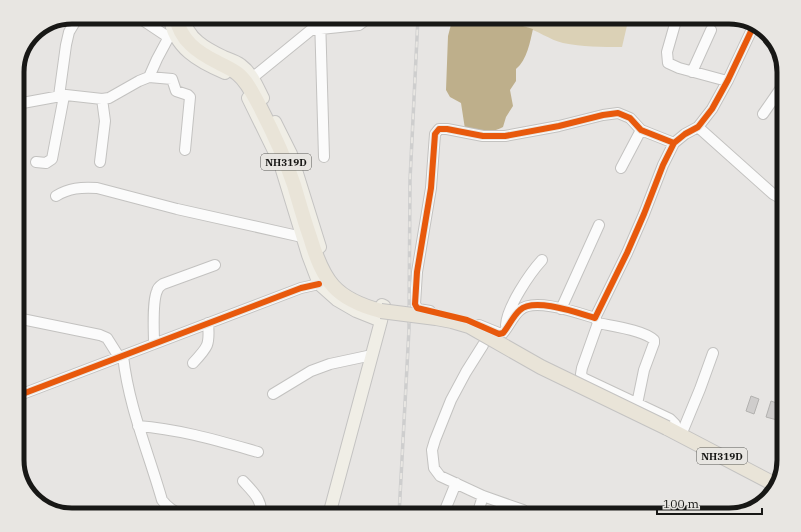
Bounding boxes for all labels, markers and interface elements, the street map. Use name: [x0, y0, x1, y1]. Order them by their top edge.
road number: NH319D: [261, 154, 311, 170]
road number: NH319D: [697, 448, 747, 464]
scale bar: [657, 490, 762, 516]
text: 100 m: [663, 496, 699, 511]

